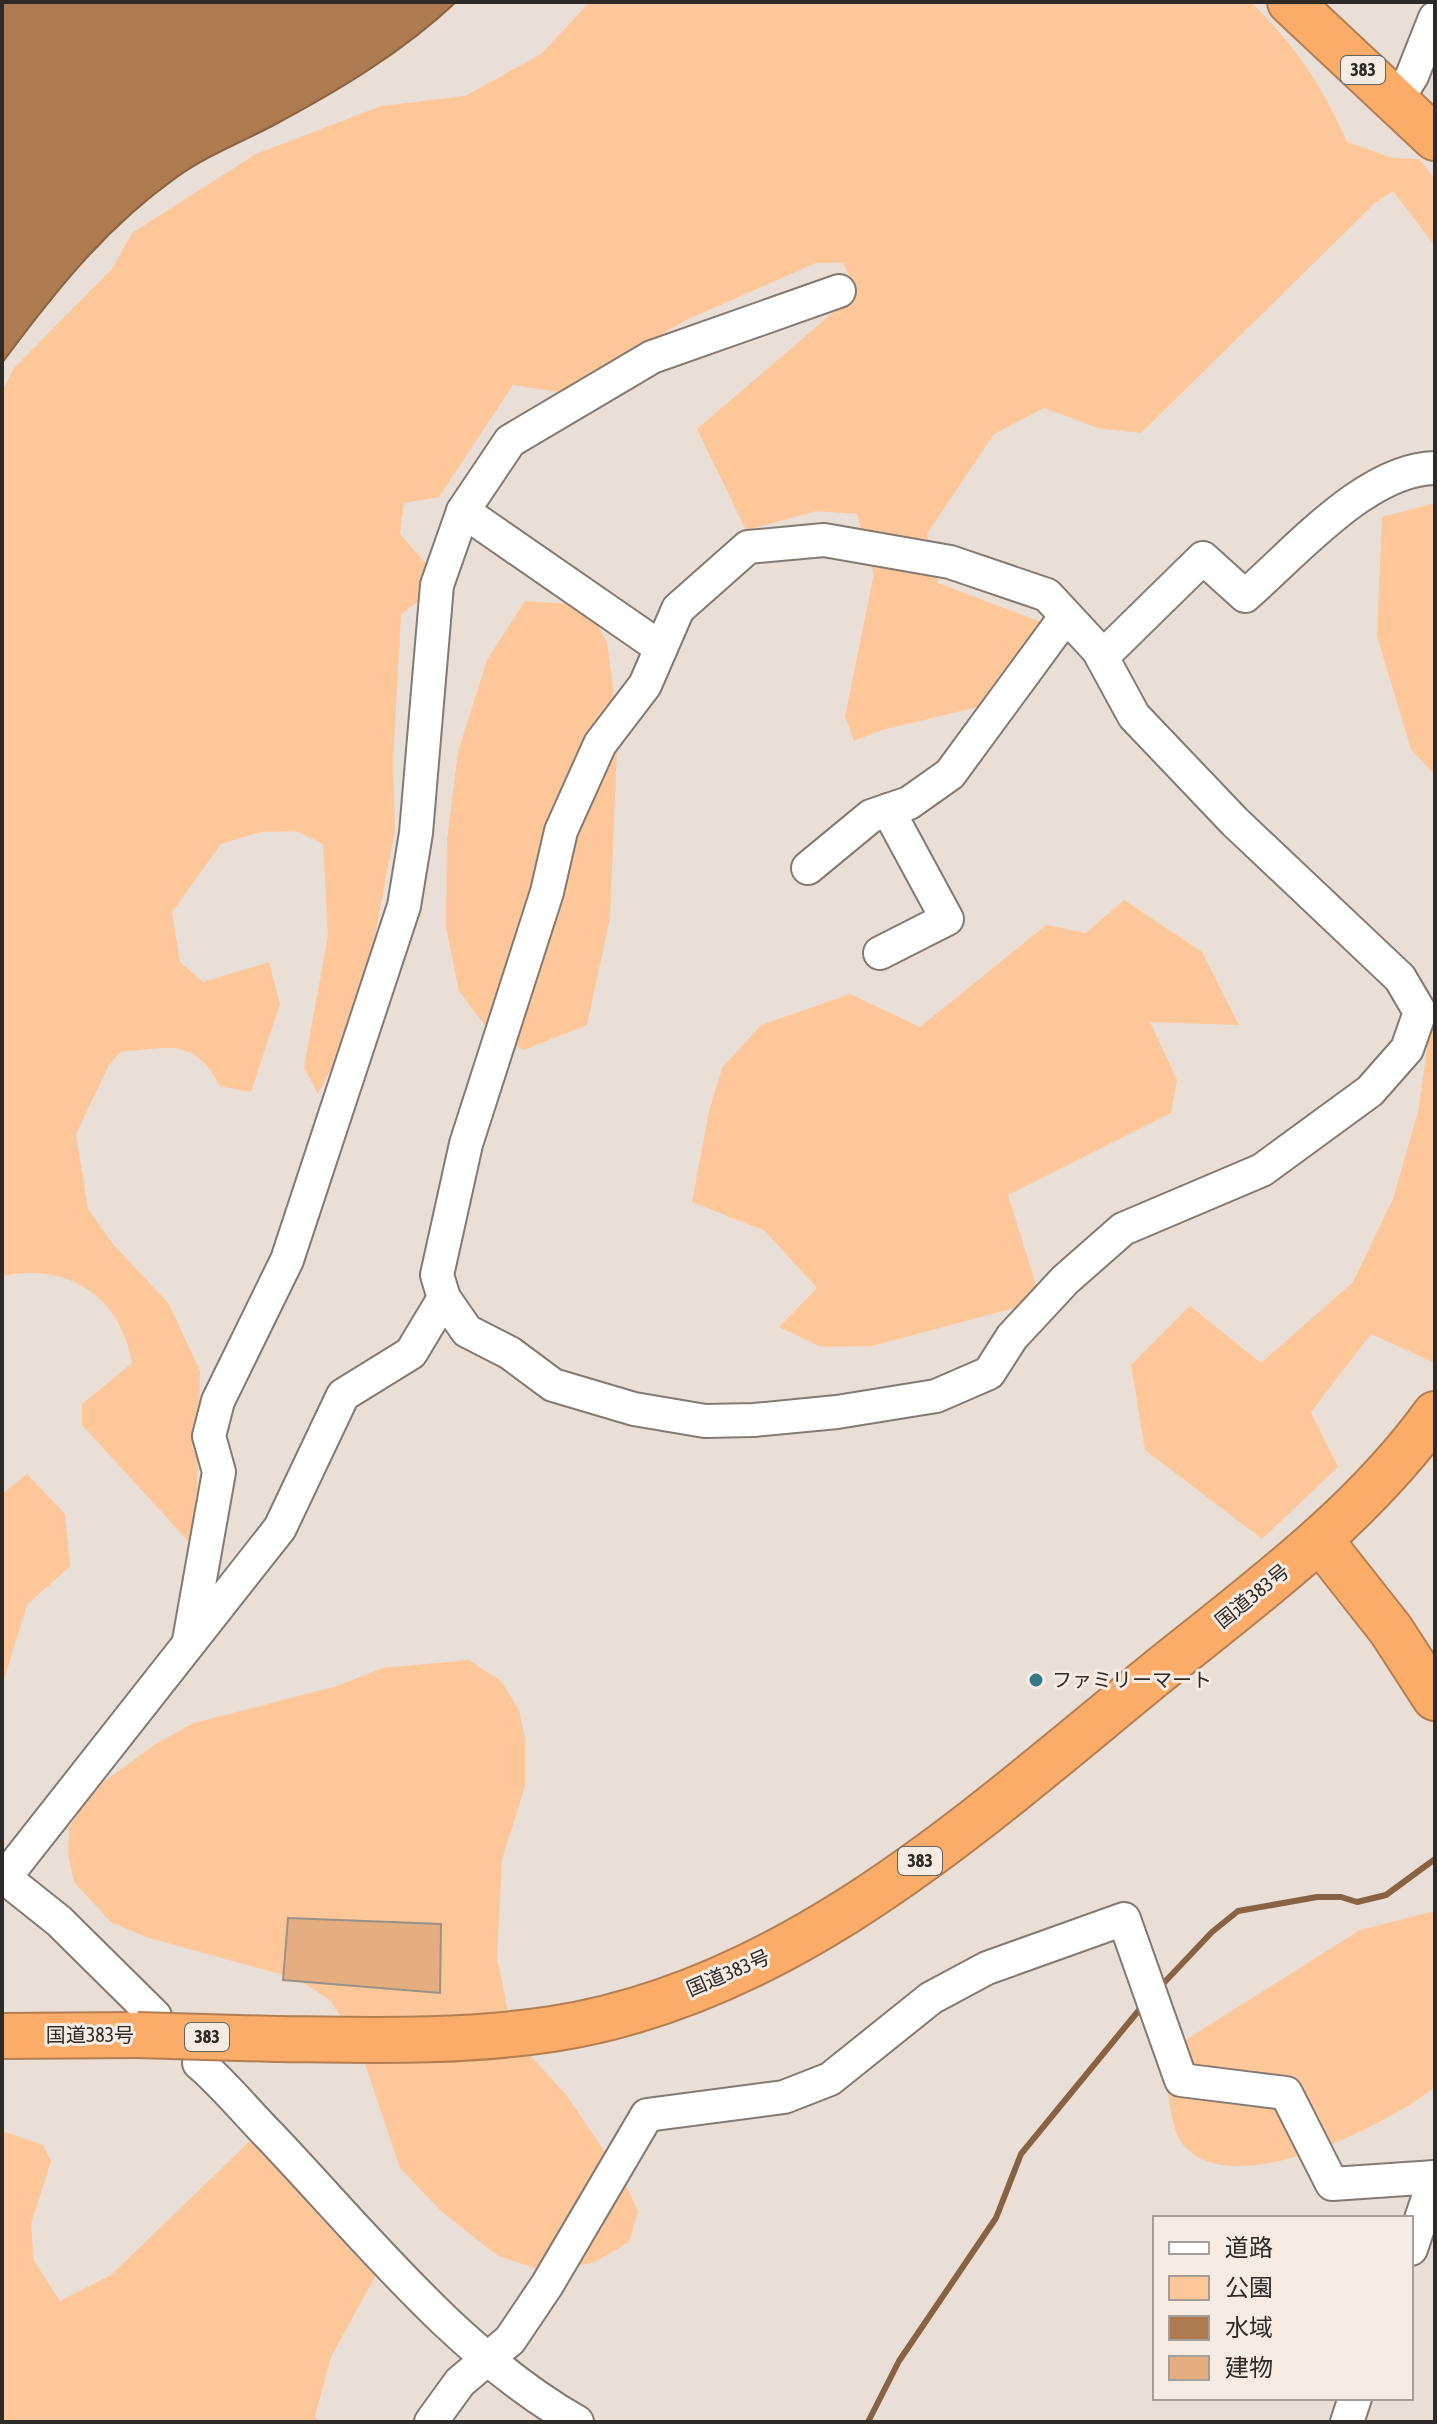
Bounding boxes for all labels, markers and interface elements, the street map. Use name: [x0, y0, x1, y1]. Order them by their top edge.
road number: 383: [1341, 56, 1385, 84]
street label: 国道383号: [1210, 1559, 1293, 1632]
place label: ファミリーマート: [1052, 1668, 1212, 1691]
marker: ファミリーマート: [1027, 1671, 1045, 1689]
road number: 383: [898, 1847, 942, 1875]
street label: 国道383号: [683, 1945, 773, 2000]
street label: 国道383号: [46, 2023, 134, 2046]
road number: 383: [185, 2023, 229, 2051]
legend: [1153, 2216, 1413, 2400]
text: 道路: [1225, 2234, 1273, 2261]
text: 公園: [1225, 2274, 1273, 2301]
text: 水域: [1225, 2314, 1273, 2341]
text: 建物: [1225, 2354, 1273, 2381]

